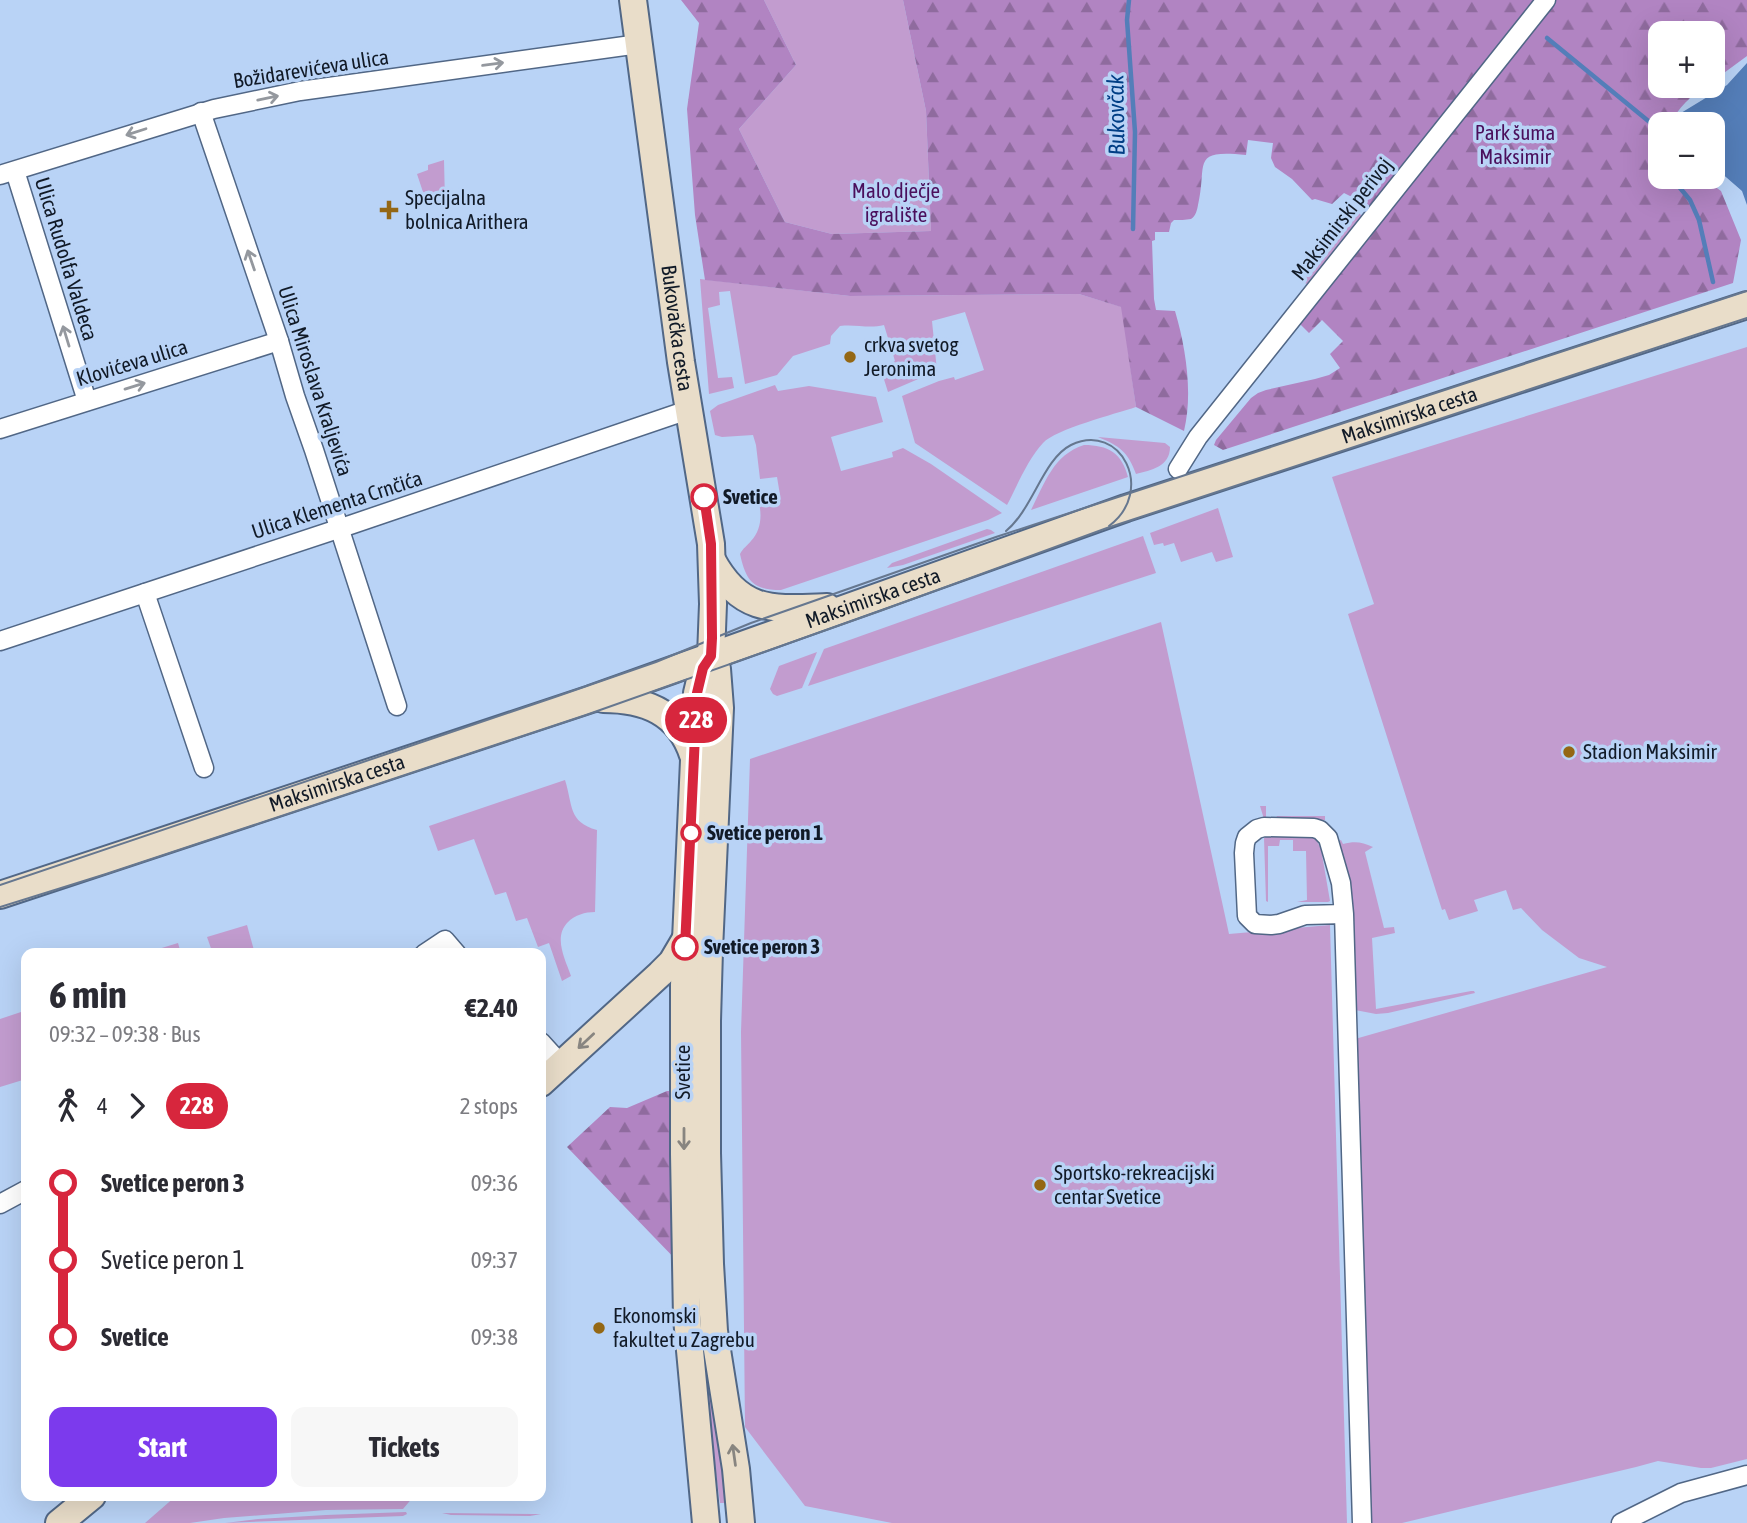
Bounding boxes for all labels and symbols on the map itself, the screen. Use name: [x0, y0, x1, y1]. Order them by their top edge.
street label: Božidarevićeva ulica: [231, 44, 390, 92]
one-way arrow: [481, 58, 503, 71]
water label: Bukovčak: [1102, 73, 1130, 156]
one-way arrow: [256, 90, 279, 104]
park label: Park šuma Maksimir: [1475, 120, 1555, 168]
one-way arrow: [125, 127, 147, 140]
street label: Maksimirski perivoj: [1286, 152, 1396, 284]
street label: Ulica Rudolfa Valdeca: [31, 174, 103, 343]
park label: Malo dječje igralište: [852, 178, 940, 226]
place label: Specijalna bolnica Arithera: [405, 185, 528, 233]
marker: Specijalna bolnica Arithera: [379, 200, 399, 220]
one-way arrow: [244, 250, 256, 272]
street label: Bukovačka cesta: [657, 263, 699, 393]
street label: Ulica Miroslava Kraljevića: [274, 283, 358, 479]
one-way arrow: [59, 325, 72, 347]
place label: crkva svetog Jeronima: [864, 332, 958, 380]
street label: Klovićeva ulica: [73, 334, 190, 390]
marker: crkva svetog Jeronima: [842, 349, 858, 365]
one-way arrow: [124, 378, 146, 391]
street label: Maksimirska cesta: [1338, 381, 1480, 448]
street label: Ulica Klementa Crnčića: [248, 465, 425, 543]
marker: Svetice: [691, 484, 717, 510]
place label: Svetice: [723, 484, 778, 508]
street label: Maksimirska cesta: [802, 562, 943, 632]
line badge: 228: [656, 697, 736, 743]
place label: Stadion Maksimir: [1583, 739, 1718, 763]
marker: Stadion Maksimir: [1561, 744, 1577, 760]
street label: Maksimirska cesta: [266, 749, 408, 816]
place label: Svetice peron 1: [707, 820, 823, 844]
marker: Svetice peron 1: [681, 823, 701, 843]
marker: Svetice peron 3: [672, 934, 698, 960]
place label: Svetice peron 3: [704, 934, 820, 958]
one-way arrow: [578, 1033, 595, 1050]
street label: Svetice: [670, 1045, 694, 1099]
one-way arrow: [677, 1127, 691, 1150]
place label: Sportsko-rekreacijski centar Svetice: [1054, 1160, 1215, 1208]
marker: Sportsko-rekreacijski centar Svetice: [1032, 1177, 1048, 1193]
place label: Ekonomski fakultet u Zagrebu: [613, 1303, 755, 1351]
marker: Ekonomski fakultet u Zagrebu: [591, 1320, 607, 1336]
one-way arrow: [727, 1444, 740, 1467]

